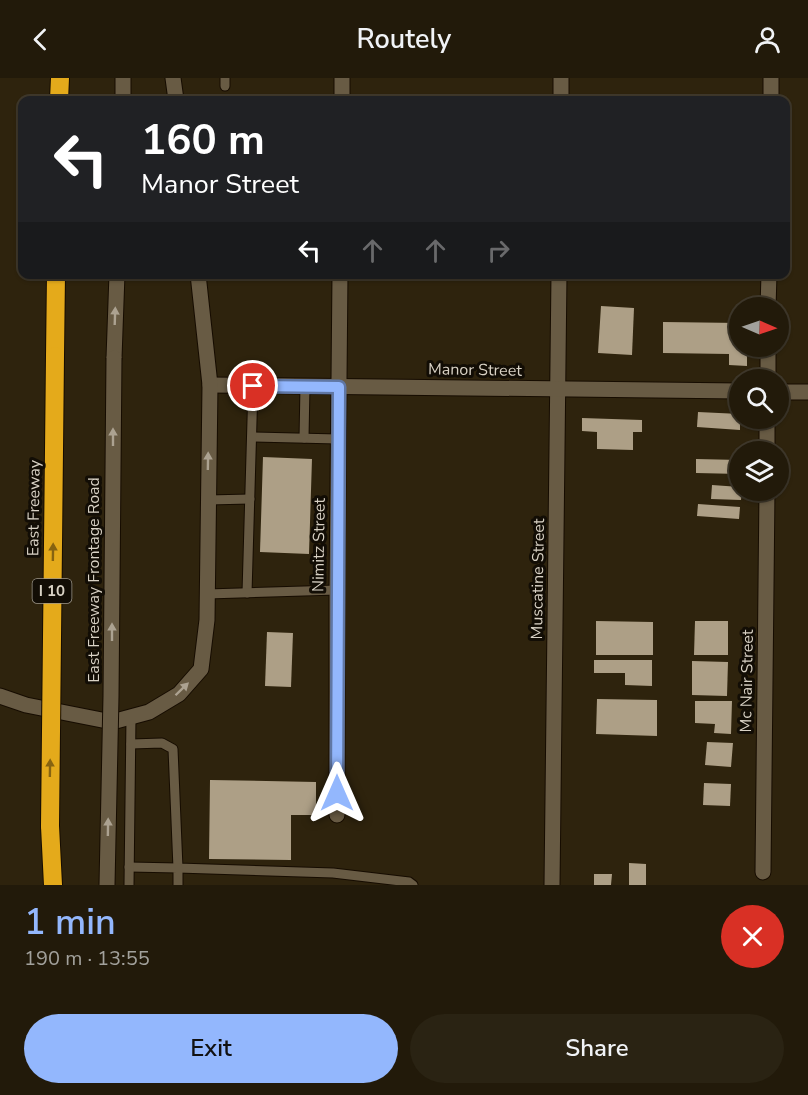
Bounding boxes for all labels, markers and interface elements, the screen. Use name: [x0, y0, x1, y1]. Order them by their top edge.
text: Routely: [357, 21, 451, 58]
icon: back: [24, 23, 57, 56]
icon: person: [751, 23, 784, 56]
text: 160 m: [141, 112, 265, 169]
icon: left: [42, 120, 120, 198]
text: Manor Street: [141, 166, 299, 203]
icon: left: [293, 234, 326, 267]
icon: ahead: [356, 234, 389, 267]
icon: ahead: [419, 234, 452, 267]
icon: right: [482, 234, 515, 267]
north arrow: [729, 297, 789, 357]
map controls: [729, 297, 789, 501]
one-way arrow: [111, 307, 120, 326]
street label: Manor Street: [428, 358, 522, 382]
pin: [227, 360, 278, 411]
icon: arrive: [236, 369, 269, 402]
button: search: [729, 369, 789, 429]
one-way arrow: [108, 427, 118, 446]
button: layers: [729, 441, 789, 501]
one-way arrow: [203, 451, 213, 470]
street label: East Freeway: [22, 459, 46, 556]
street label: East Freeway Frontage Road: [83, 477, 105, 683]
street label: Nimitz Street: [307, 498, 331, 592]
street label: Muscatine Street: [526, 518, 550, 640]
one-way arrow: [48, 542, 58, 561]
road number: I 10: [32, 579, 72, 603]
one-way arrow: [107, 622, 116, 641]
street label: Mc Nair Street: [735, 629, 759, 733]
one-way arrow: [174, 683, 188, 697]
one-way arrow: [46, 758, 55, 777]
position arrow: [305, 761, 369, 825]
one-way arrow: [103, 817, 113, 836]
text: 1 min: [24, 898, 116, 947]
button: close: [721, 905, 784, 968]
text: 190 m · 13:55: [24, 945, 150, 972]
button: Exit: [24, 1014, 398, 1083]
button: Share: [410, 1014, 784, 1083]

